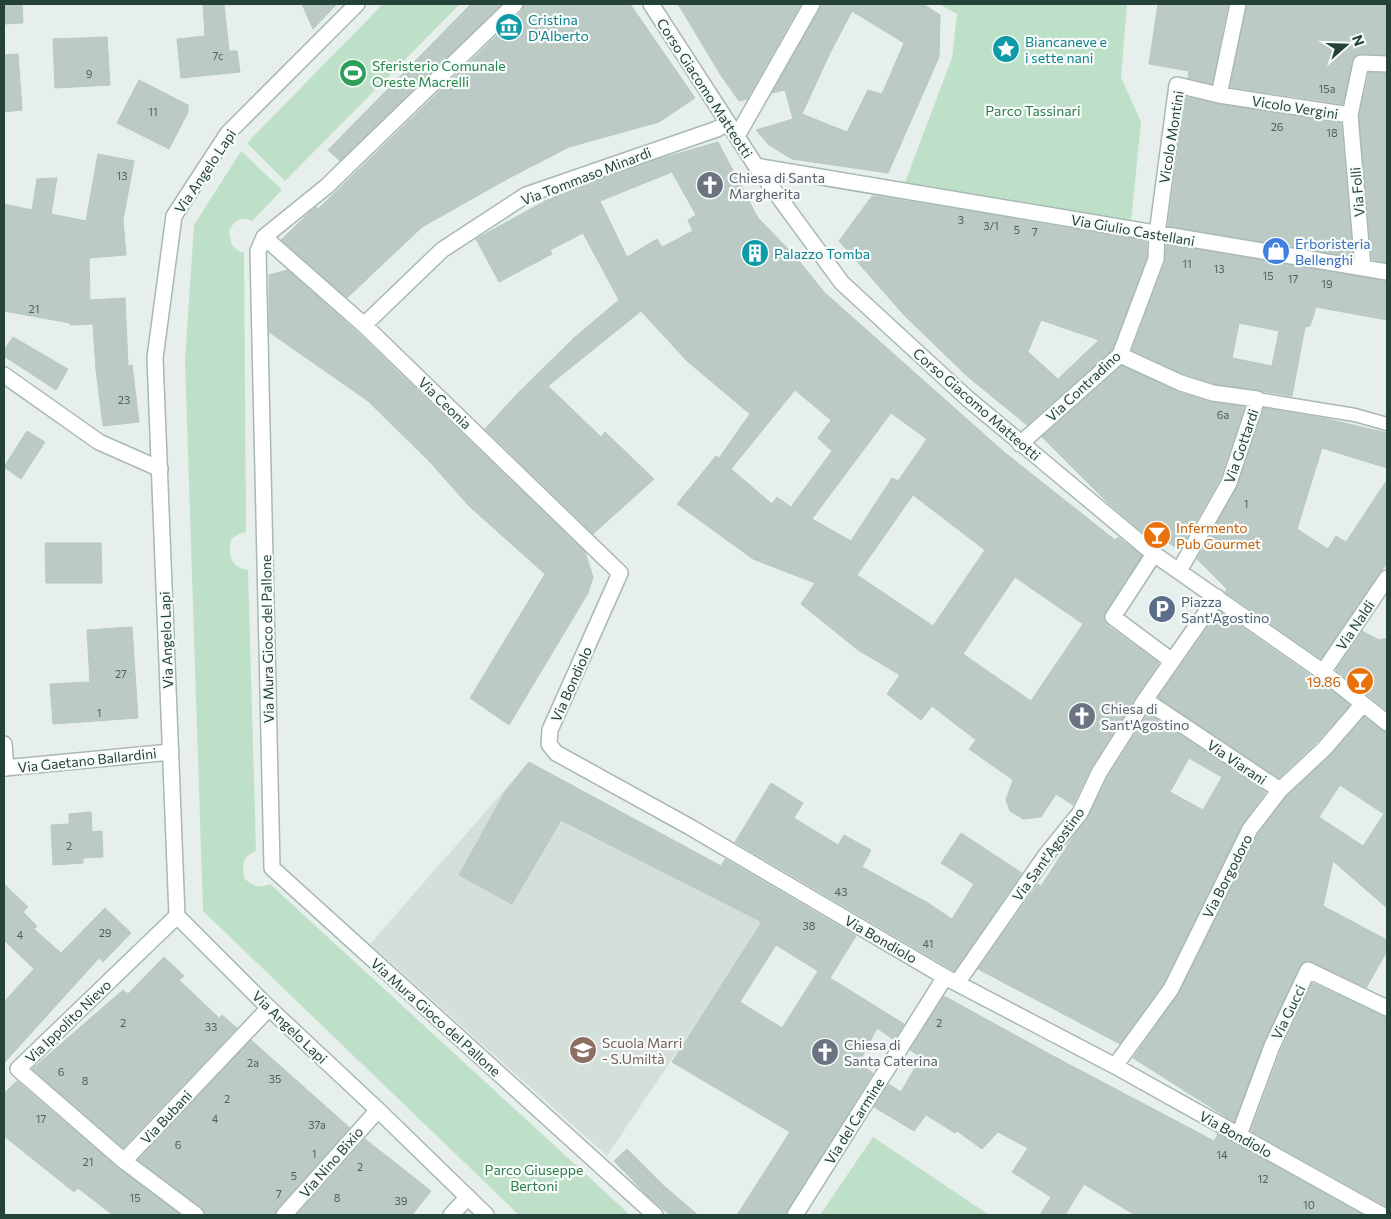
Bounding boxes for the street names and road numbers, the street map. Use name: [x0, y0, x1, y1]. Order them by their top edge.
street label: Corso Giacomo Matteotti: [653, 15, 757, 161]
street label: Vicolo Montini: [1155, 89, 1187, 185]
street label: Vicolo Vergini: [1250, 92, 1340, 122]
street label: Via Angelo Lapi: [171, 126, 239, 216]
street label: Via Tommaso Minardi: [519, 143, 653, 209]
street label: Via Folli: [1346, 166, 1368, 218]
street label: Via Giulio Castellani: [1070, 211, 1196, 249]
street label: Corso Giacomo Matteotti: [910, 344, 1044, 464]
street label: Via Contradino: [1042, 347, 1124, 425]
street label: Via Ceonia: [415, 373, 475, 433]
street label: Via Gottardi: [1220, 407, 1262, 485]
street label: Via Mura Gioco del Pallone: [257, 554, 277, 724]
street label: Via Angelo Lapi: [156, 591, 176, 689]
street label: Via Naldi: [1332, 597, 1378, 653]
street label: Via Bondiolo: [547, 644, 595, 724]
street label: Via Viarani: [1204, 736, 1270, 788]
street label: Via Gaetano Ballardini: [17, 744, 157, 776]
street label: Via Sant'Agostino: [1008, 804, 1088, 904]
street label: Via Borgodoro: [1199, 831, 1255, 921]
street label: Via Bondiolo: [842, 911, 920, 967]
street label: Via Mura Gioco del Pallone: [368, 954, 504, 1080]
street label: Via Ippolito Nievo: [22, 976, 114, 1066]
street label: Via Gucci: [1267, 982, 1309, 1042]
street label: Via Angelo Lapi: [249, 987, 331, 1067]
street label: Via del Carmine: [821, 1075, 887, 1167]
street label: Via Bubani: [137, 1087, 195, 1147]
street label: Via Bondiolo: [1197, 1107, 1275, 1161]
street label: Via Nino Bixio: [296, 1123, 366, 1201]

